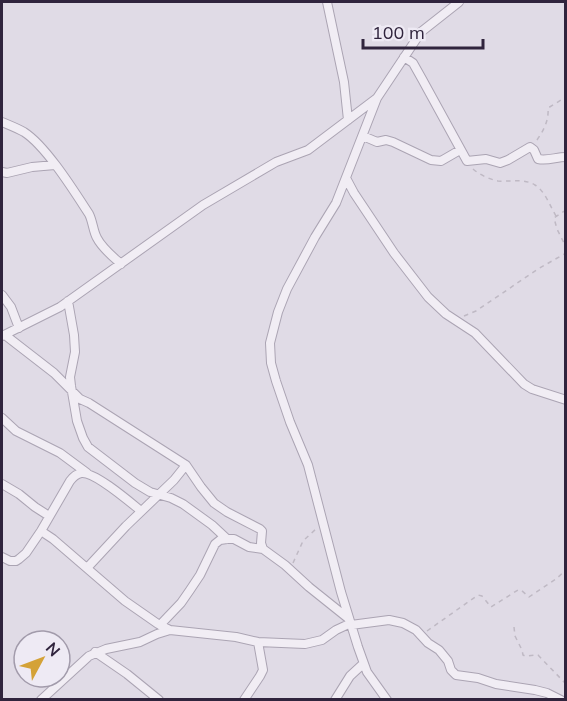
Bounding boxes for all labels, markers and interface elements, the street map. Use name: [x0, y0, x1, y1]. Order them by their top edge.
scale bar: [363, 12, 483, 50]
text: 100 m: [372, 21, 425, 44]
north arrow: [12, 629, 72, 689]
text: N: [42, 638, 65, 660]

